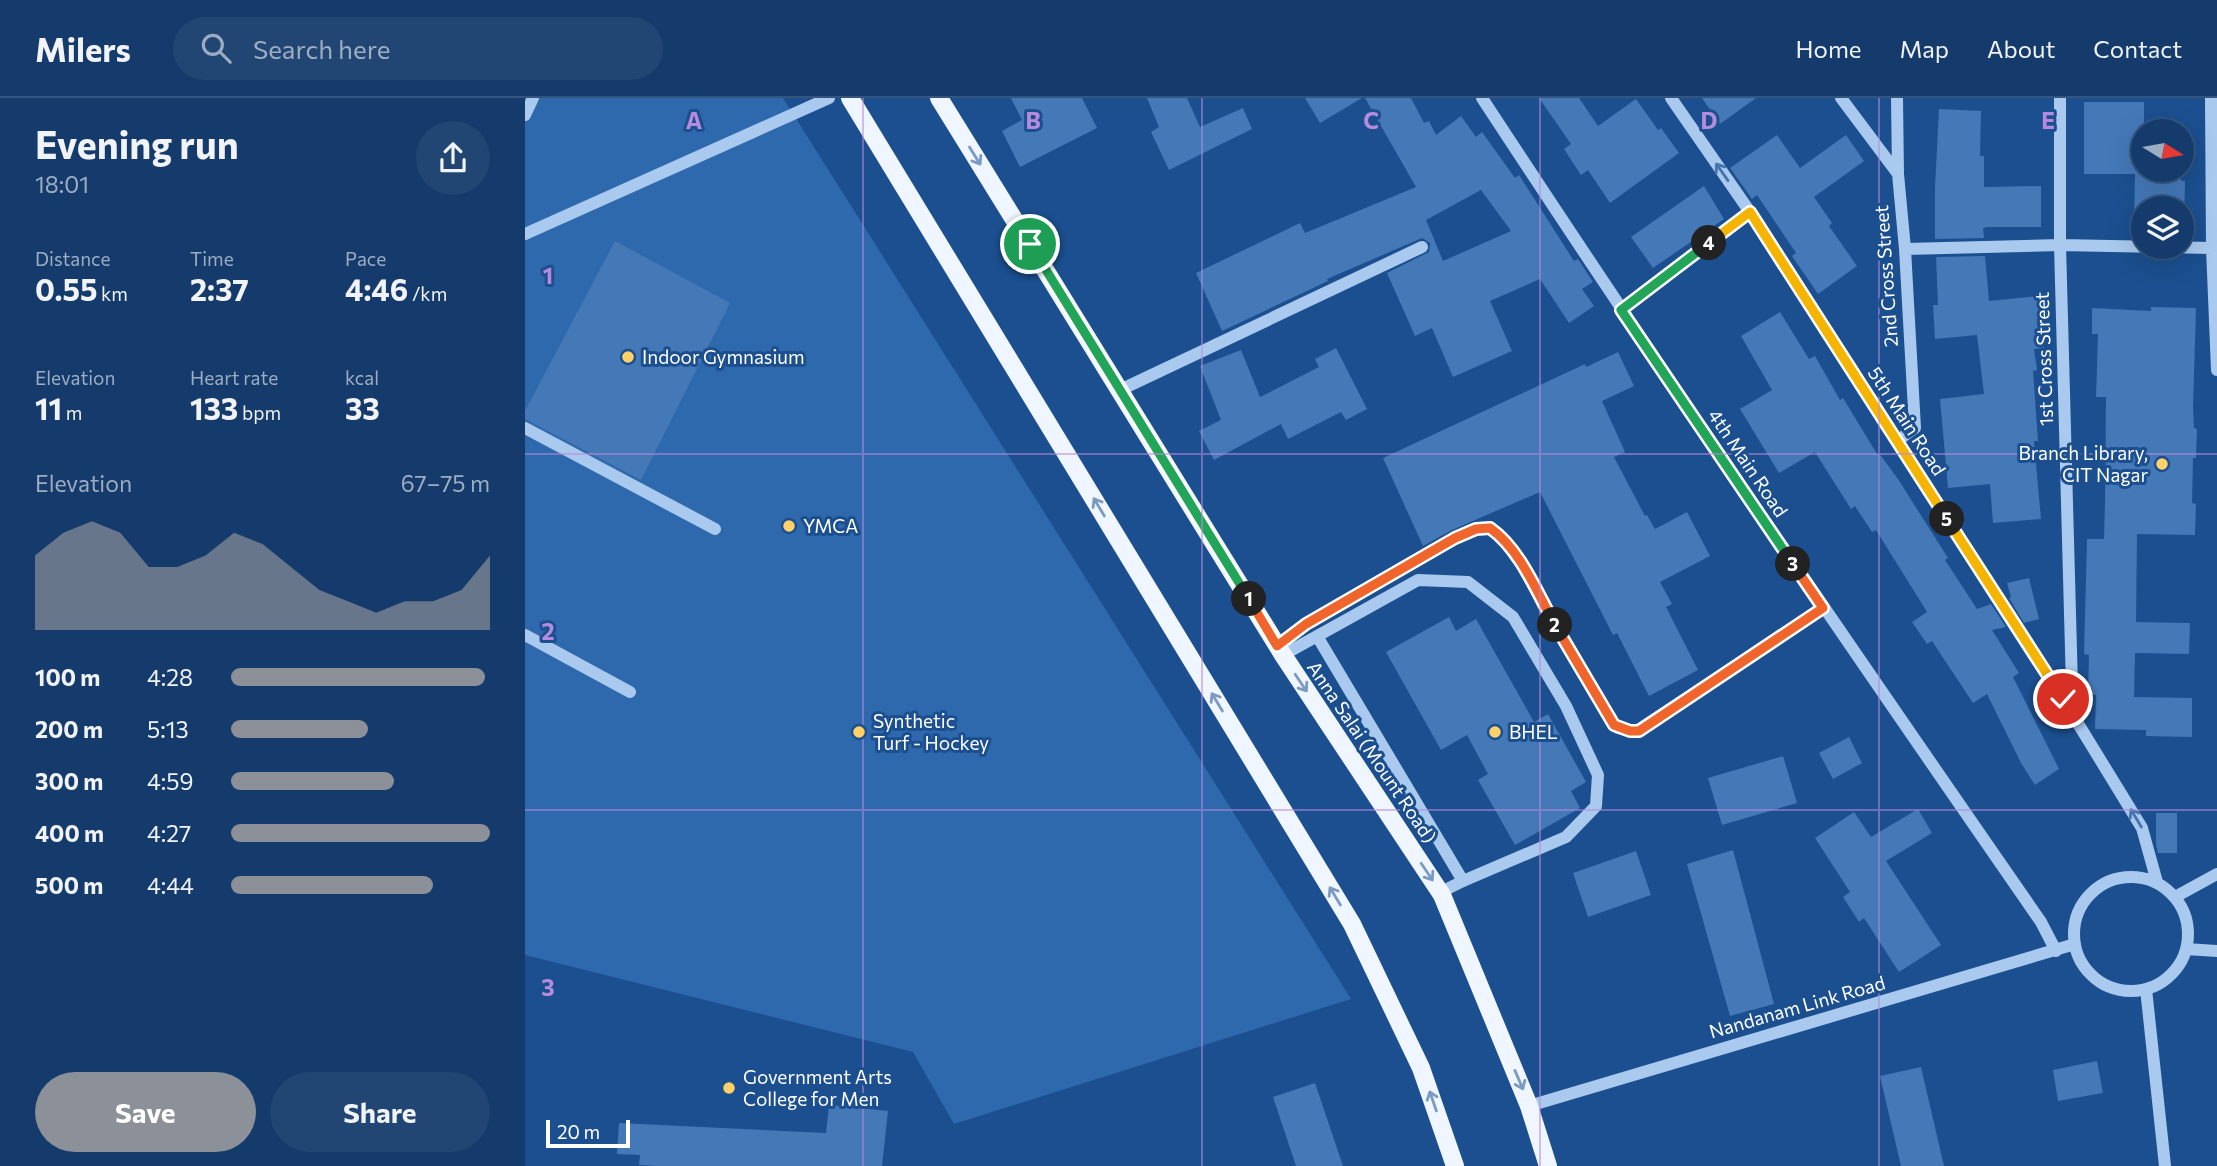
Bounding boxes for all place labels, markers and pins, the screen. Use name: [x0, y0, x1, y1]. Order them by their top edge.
pin: [1000, 214, 1060, 274]
pin: 4: [1691, 226, 1727, 260]
place label: Indoor Gymnasium: [642, 345, 805, 368]
marker: Indoor Gymnasium: [620, 349, 636, 365]
place label: Branch Library, CIT Nagar: [2018, 441, 2148, 486]
marker: Branch Library, CIT Nagar: [2154, 456, 2170, 472]
pin: 5: [1929, 502, 1965, 536]
place label: YMCA: [803, 514, 858, 537]
marker: YMCA: [781, 518, 797, 534]
pin: 3: [1775, 546, 1811, 582]
pin: 1: [1231, 582, 1267, 616]
pin: 2: [1537, 608, 1573, 642]
pin: [2033, 669, 2093, 729]
place label: Synthetic Turf - Hockey: [873, 709, 989, 754]
place label: BHEL: [1509, 720, 1558, 743]
marker: Synthetic Turf - Hockey: [851, 724, 867, 740]
marker: BHEL: [1487, 724, 1503, 740]
place label: Government Arts College for Men: [743, 1065, 892, 1110]
marker: Government Arts College for Men: [721, 1080, 737, 1096]

